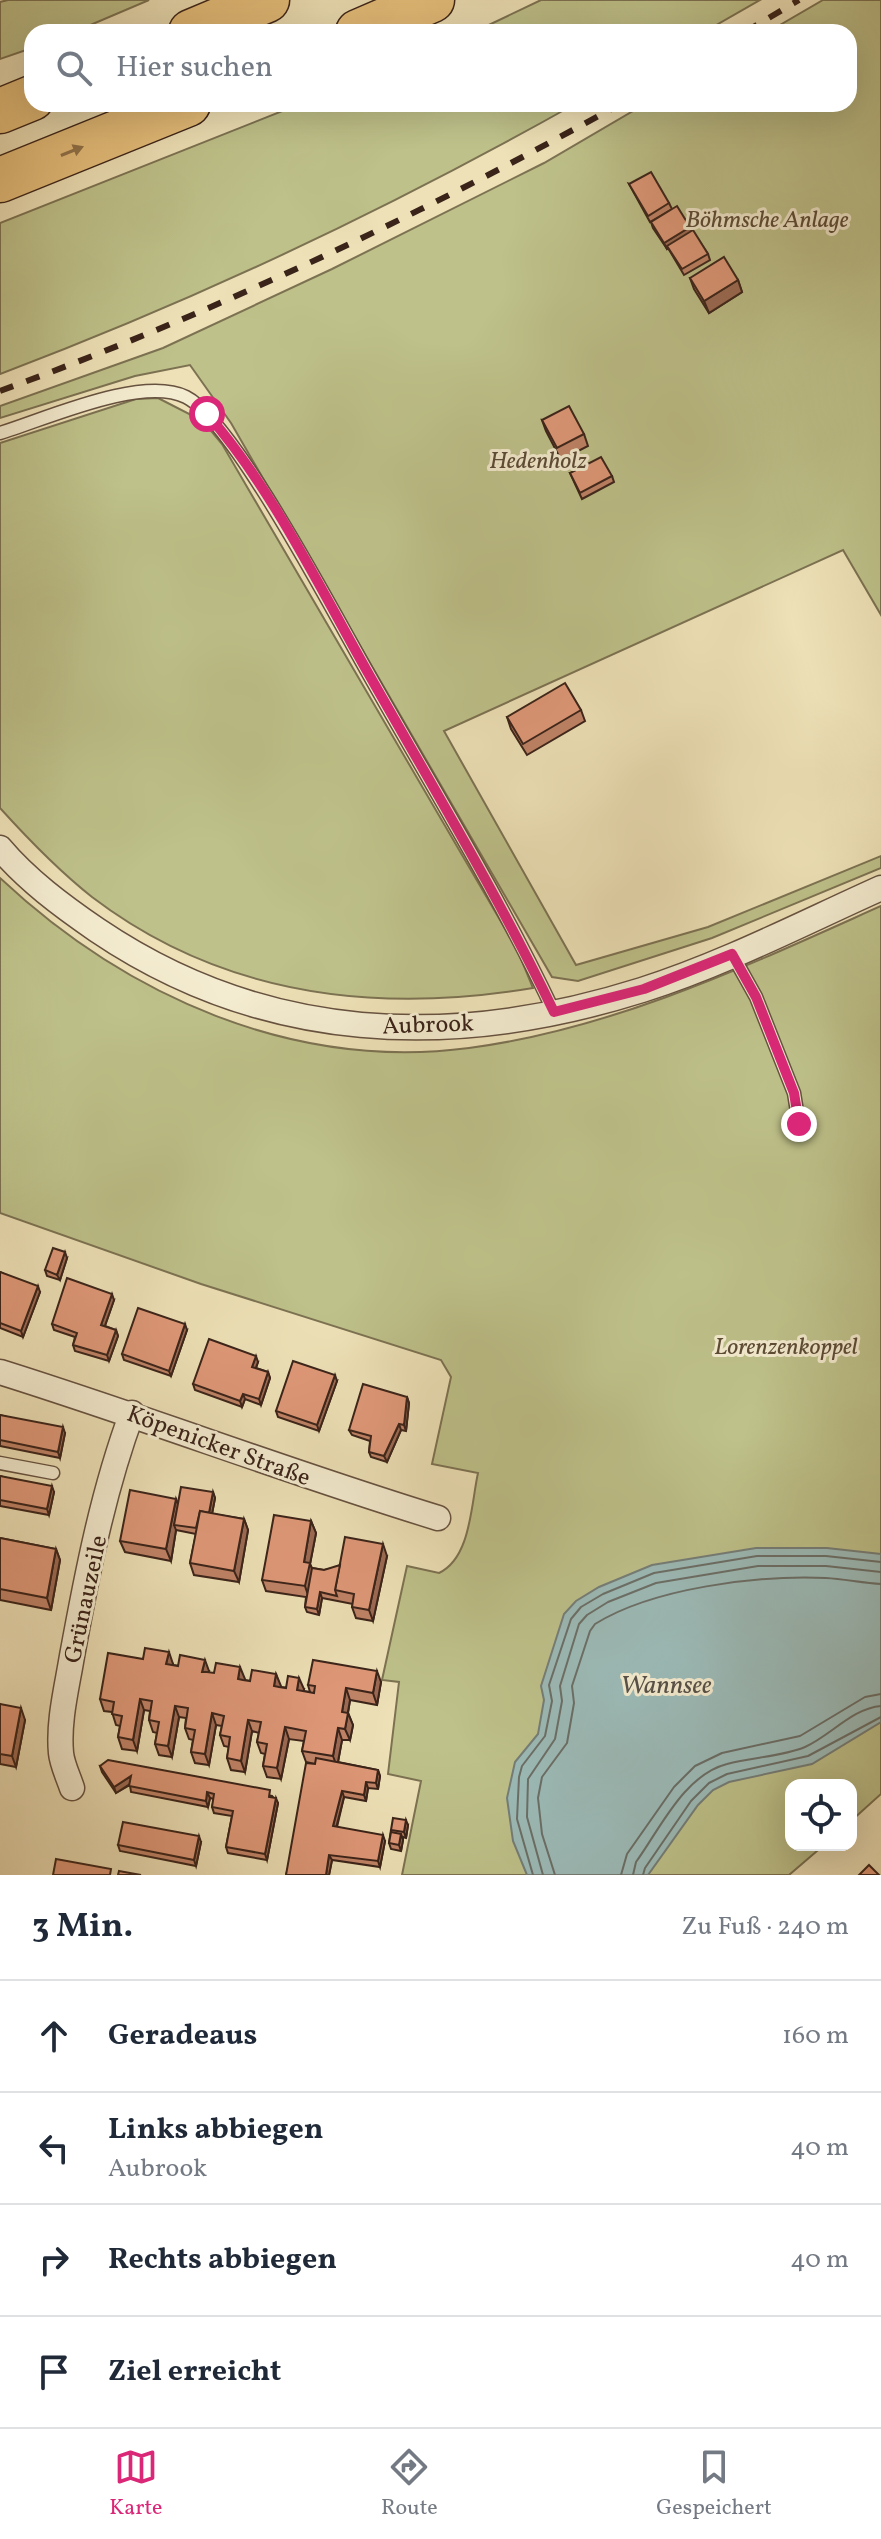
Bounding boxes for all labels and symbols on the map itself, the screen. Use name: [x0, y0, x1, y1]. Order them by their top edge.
one-way arrow: [60, 144, 84, 157]
park label: Böhmsche Anlage: [686, 204, 849, 238]
route start: [189, 396, 225, 432]
park label: Hedenholz: [489, 445, 587, 479]
street label: Aubrook: [382, 1007, 474, 1045]
route end: [781, 1106, 817, 1142]
park label: Lorenzenkoppel: [714, 1331, 858, 1365]
street label: Köpenicker Straße: [122, 1398, 315, 1496]
street label: Grünauzeile: [57, 1532, 117, 1667]
water label: Wannsee: [621, 1668, 712, 1704]

